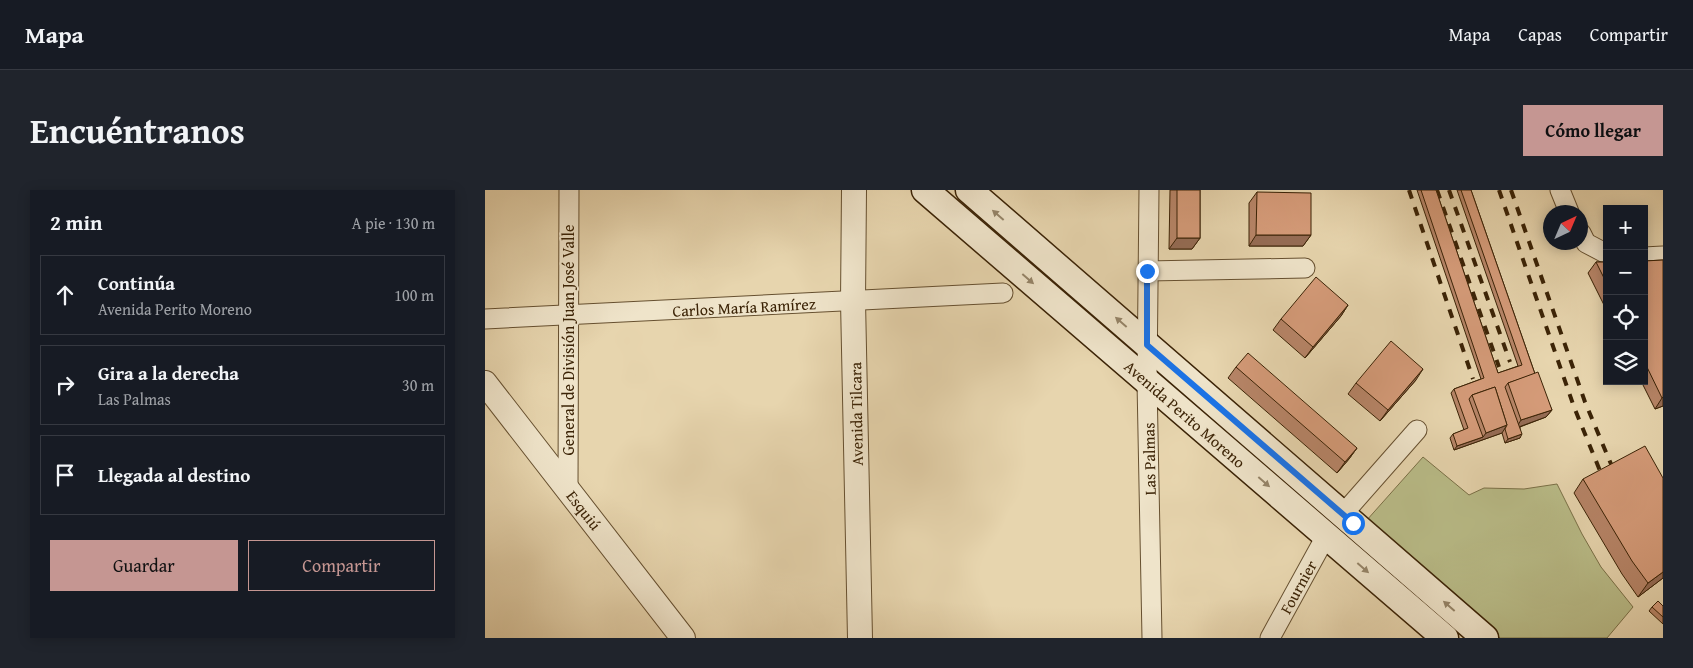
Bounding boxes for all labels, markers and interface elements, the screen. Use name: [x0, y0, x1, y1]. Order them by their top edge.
text: Mapa: [25, 17, 84, 52]
text: Mapa: [1449, 21, 1490, 48]
text: Capas: [1518, 21, 1562, 48]
text: Compartir: [1590, 21, 1668, 48]
text: Encuéntranos: [30, 105, 245, 156]
button: Cómo llegar: [1523, 105, 1663, 156]
north arrow: [1543, 205, 1588, 250]
map controls: [1603, 205, 1648, 385]
button: +: [1603, 205, 1648, 250]
text: 2 min: [50, 207, 102, 238]
one-way arrow: [992, 210, 1005, 221]
text: A pie · 130 m: [352, 211, 435, 235]
street label: General de División Juan José Valle: [556, 224, 580, 456]
button: −: [1603, 250, 1648, 295]
route end: [1136, 260, 1159, 283]
text: Continúa: [98, 269, 175, 297]
one-way arrow: [1022, 274, 1035, 285]
icon: ahead: [51, 281, 79, 309]
text: 100 m: [394, 283, 434, 307]
street label: Carlos María Ramírez: [672, 291, 816, 323]
button: locate: [1603, 295, 1648, 340]
text: Avenida Perito Moreno: [98, 297, 252, 321]
one-way arrow: [1115, 316, 1127, 328]
button: layers: [1603, 340, 1648, 385]
street label: Avenida Perito Moreno: [1119, 354, 1251, 474]
text: Gira a la derecha: [98, 359, 239, 387]
street label: Avenida Tilcara: [843, 362, 869, 466]
icon: right: [51, 371, 79, 399]
text: 30 m: [402, 373, 434, 397]
text: Las Palmas: [98, 387, 171, 411]
street label: Las Palmas: [1136, 422, 1162, 496]
icon: arrive: [51, 461, 79, 489]
text: Llegada al destino: [98, 461, 250, 489]
one-way arrow: [1257, 476, 1269, 488]
street label: Esquiú: [561, 485, 607, 535]
route start: [1342, 512, 1365, 535]
button: Guardar: [50, 540, 238, 591]
button: Compartir: [248, 540, 435, 591]
street label: Fournier: [1273, 555, 1323, 618]
one-way arrow: [1356, 562, 1369, 573]
one-way arrow: [1443, 600, 1455, 612]

